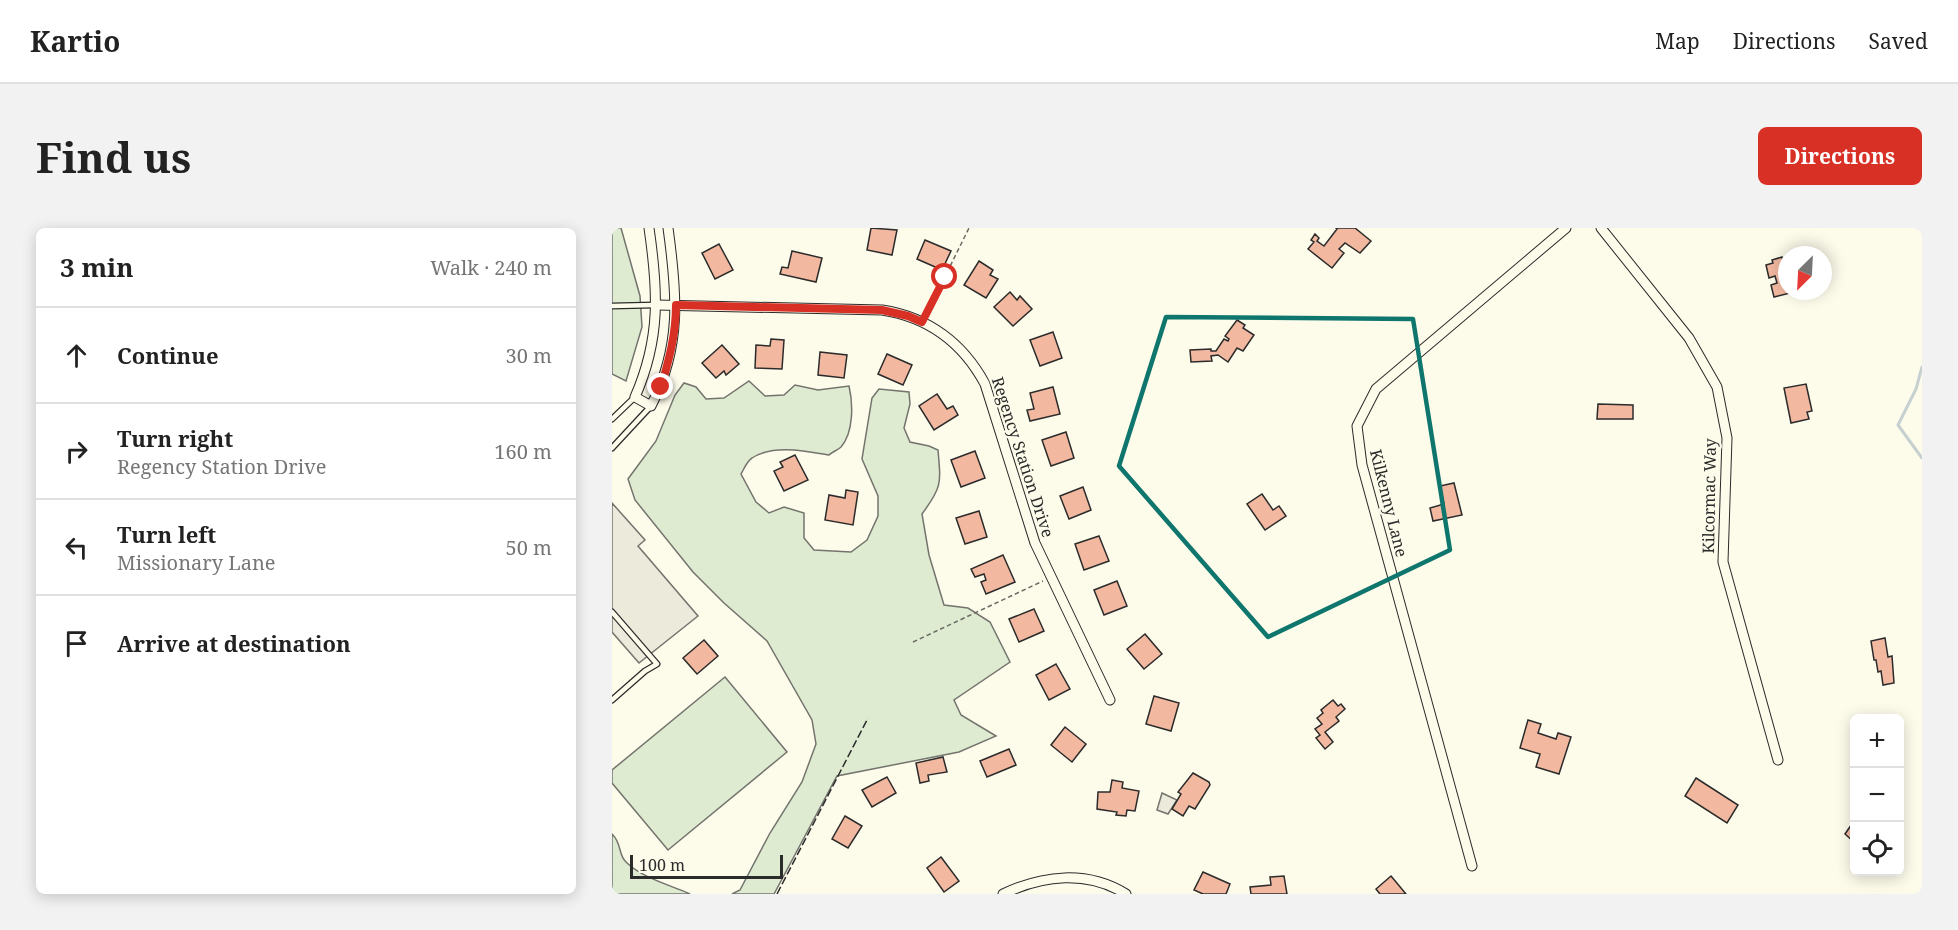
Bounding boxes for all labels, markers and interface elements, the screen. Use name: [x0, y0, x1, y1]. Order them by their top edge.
text: Kartio: [30, 22, 120, 60]
text: Map: [1655, 27, 1700, 55]
text: Directions: [1733, 27, 1835, 55]
text: Saved: [1868, 27, 1928, 55]
button: Directions: [1758, 127, 1922, 185]
text: Find us: [36, 128, 191, 185]
north arrow: [1778, 246, 1832, 300]
text: 3 min: [60, 249, 134, 285]
text: Walk · 240 m: [430, 254, 552, 281]
route start: [931, 263, 957, 289]
icon: ahead: [60, 339, 93, 372]
text: Continue: [117, 340, 219, 370]
text: 30 m: [506, 342, 552, 369]
route end: [647, 373, 673, 399]
street label: Regency Station Drive: [987, 374, 1059, 540]
text: Turn right: [117, 423, 233, 453]
icon: right: [60, 435, 93, 468]
street label: Kilcormac Way: [1697, 437, 1721, 554]
text: 160 m: [494, 438, 552, 465]
street label: Kilkenny Lane: [1365, 447, 1413, 559]
text: Regency Station Drive: [117, 453, 326, 480]
text: Turn left: [117, 519, 216, 549]
icon: left: [60, 531, 93, 564]
text: 50 m: [506, 534, 552, 561]
text: Missionary Lane: [117, 549, 276, 576]
icon: arrive: [60, 627, 93, 660]
text: Arrive at destination: [117, 628, 351, 658]
map controls: [1850, 714, 1904, 876]
button: +: [1850, 714, 1904, 768]
button: −: [1850, 768, 1904, 822]
button: locate: [1850, 822, 1904, 876]
scale bar: [630, 852, 783, 880]
text: 100 m: [639, 854, 685, 876]

